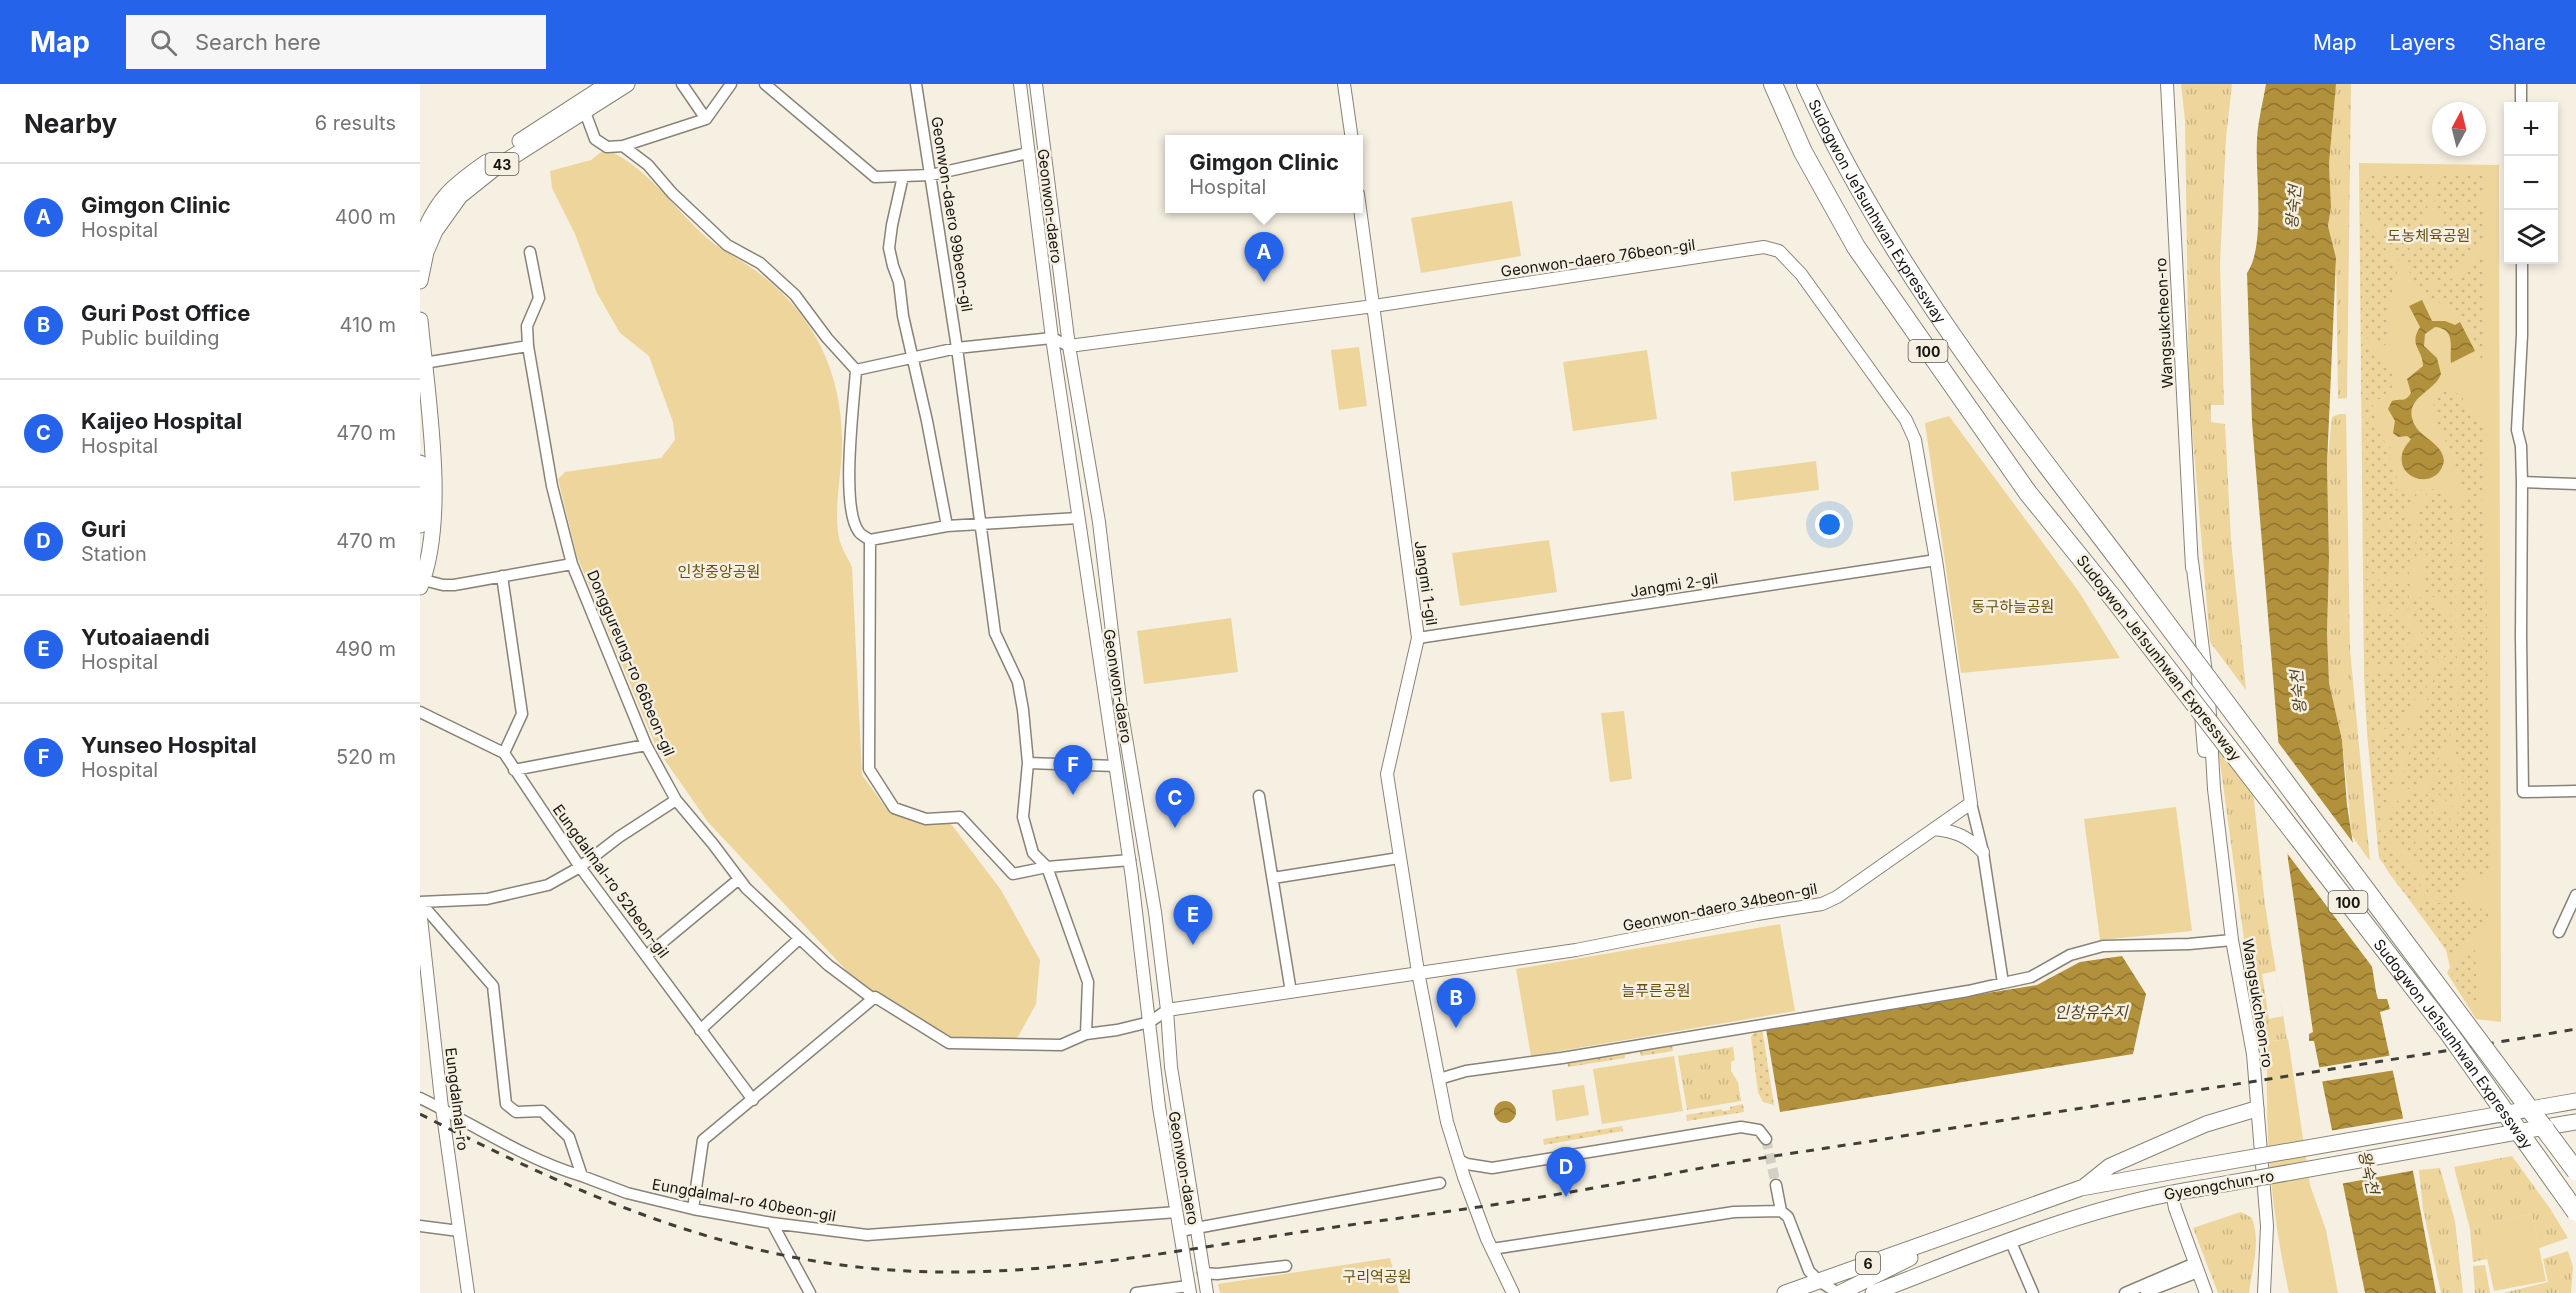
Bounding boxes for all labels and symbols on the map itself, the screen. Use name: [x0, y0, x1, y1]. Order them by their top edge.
street label: Sudogwon Je1sunhwan Expressway: [1805, 96, 1951, 327]
north arrow: [2432, 102, 2486, 156]
street label: Geonwon-daero 99beon-gil: [927, 115, 977, 313]
street label: Geonwon-daero: [1034, 148, 1066, 264]
road number: 43: [486, 153, 518, 175]
water label: 왕숙천: [2281, 182, 2305, 230]
park label: 도농체육공원: [2388, 226, 2470, 245]
pin: A: [1244, 232, 1284, 282]
street label: Geonwon-daero 76beon-gil: [1500, 235, 1696, 281]
street label: Wangsukcheon-ro: [2151, 257, 2177, 389]
road number: 100: [1908, 340, 1948, 362]
your location: [1815, 510, 1844, 539]
street label: Jangmi 1-gil: [1411, 539, 1441, 627]
street label: Sudogwon Je1sunhwan Expressway: [2073, 551, 2246, 765]
park label: 인창중앙공원: [678, 562, 760, 581]
street label: Donggureung-ro 66beon-gil: [583, 567, 679, 759]
street label: Jangmi 2-gil: [1629, 569, 1719, 601]
park label: 동구하늘공원: [1972, 597, 2054, 616]
street label: Geonwon-daero: [1100, 628, 1136, 744]
water label: 왕숙천: [2286, 667, 2310, 715]
pin: F: [1054, 746, 1092, 795]
pin: C: [1156, 778, 1194, 828]
street label: Eungdalmal-ro 52beon-gil: [549, 800, 673, 962]
street label: Geonwon-daero 34beon-gil: [1621, 879, 1819, 935]
road number: 100: [2328, 891, 2368, 913]
pin: E: [1174, 896, 1212, 945]
street label: Sudogwon Je1sunhwan Expressway: [2370, 935, 2538, 1153]
street label: Wangsukcheon-ro: [2238, 937, 2278, 1069]
pin: B: [1436, 978, 1476, 1028]
park label: 늘푸른공원: [1621, 981, 1691, 1000]
water label: 인창유수지: [2054, 1002, 2129, 1022]
street label: Eungdalmal-ro: [441, 1046, 473, 1152]
street label: Geonwon-daero: [1165, 1110, 1203, 1226]
pin: D: [1546, 1148, 1586, 1197]
water label: 왕숙천: [2355, 1148, 2384, 1198]
street label: Gyeongchun-ro: [2162, 1166, 2276, 1204]
street label: Eungdalmal-ro 40beon-gil: [651, 1174, 837, 1226]
road number: 6: [1856, 1252, 1880, 1274]
park label: 구리역공원: [1342, 1267, 1412, 1286]

